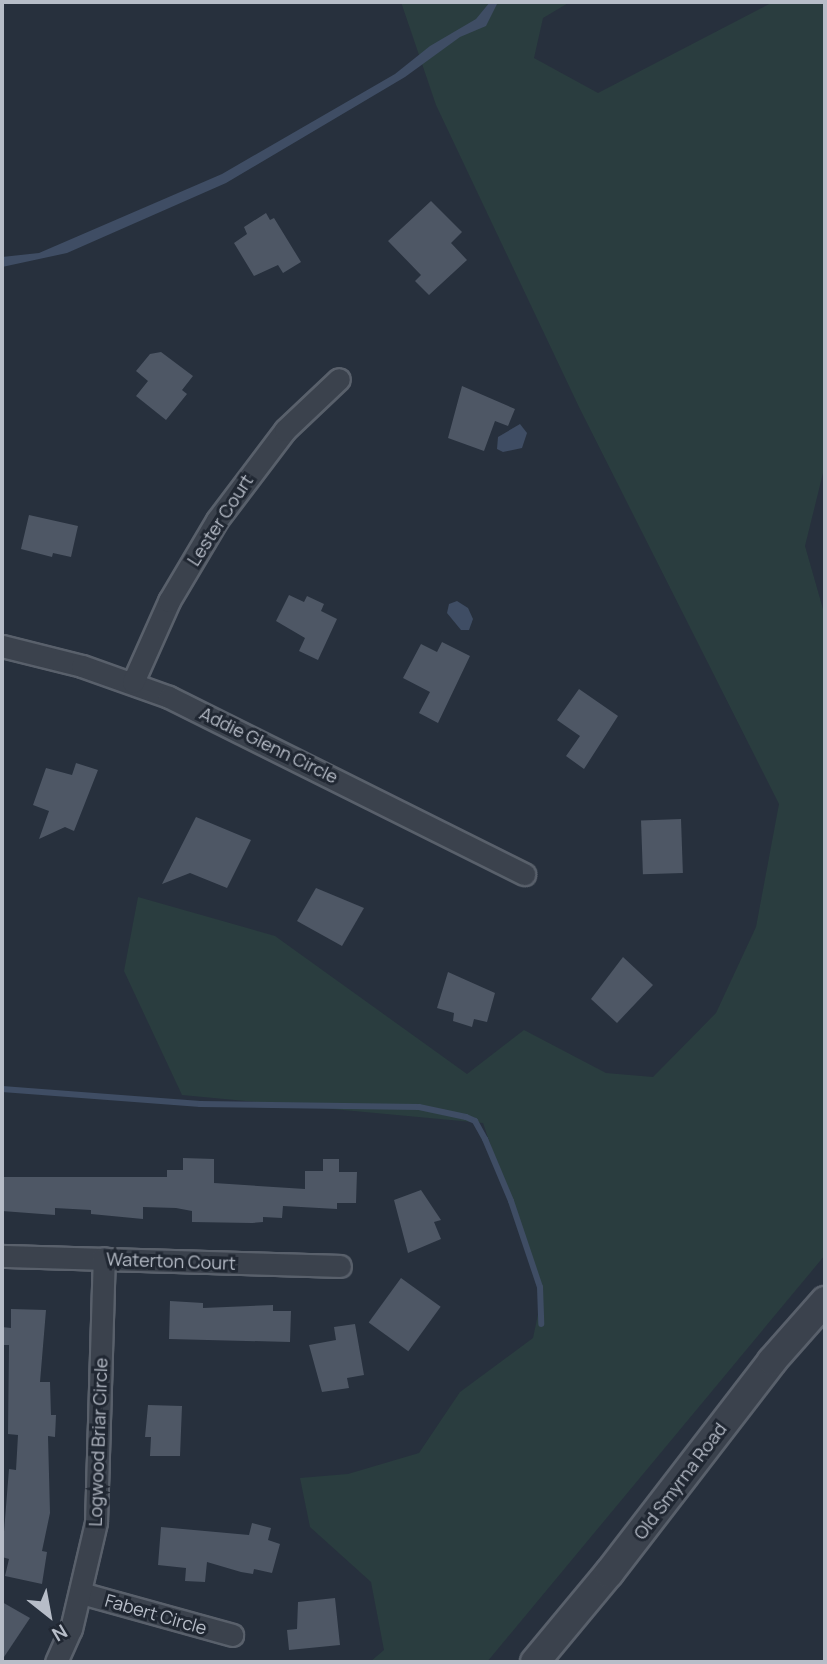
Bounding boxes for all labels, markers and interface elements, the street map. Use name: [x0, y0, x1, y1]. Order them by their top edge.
street label: Lester Court: [182, 470, 258, 570]
street label: Addie Glenn Circle: [196, 702, 342, 788]
street label: Waterton Court: [106, 1248, 236, 1274]
street label: Logwood Briar Circle: [84, 1357, 112, 1527]
street label: Old Smyrna Road: [629, 1418, 731, 1544]
north arrow: [14, 1580, 84, 1650]
street label: Fabert Circle: [103, 1589, 209, 1639]
text: N: [47, 1618, 72, 1648]

